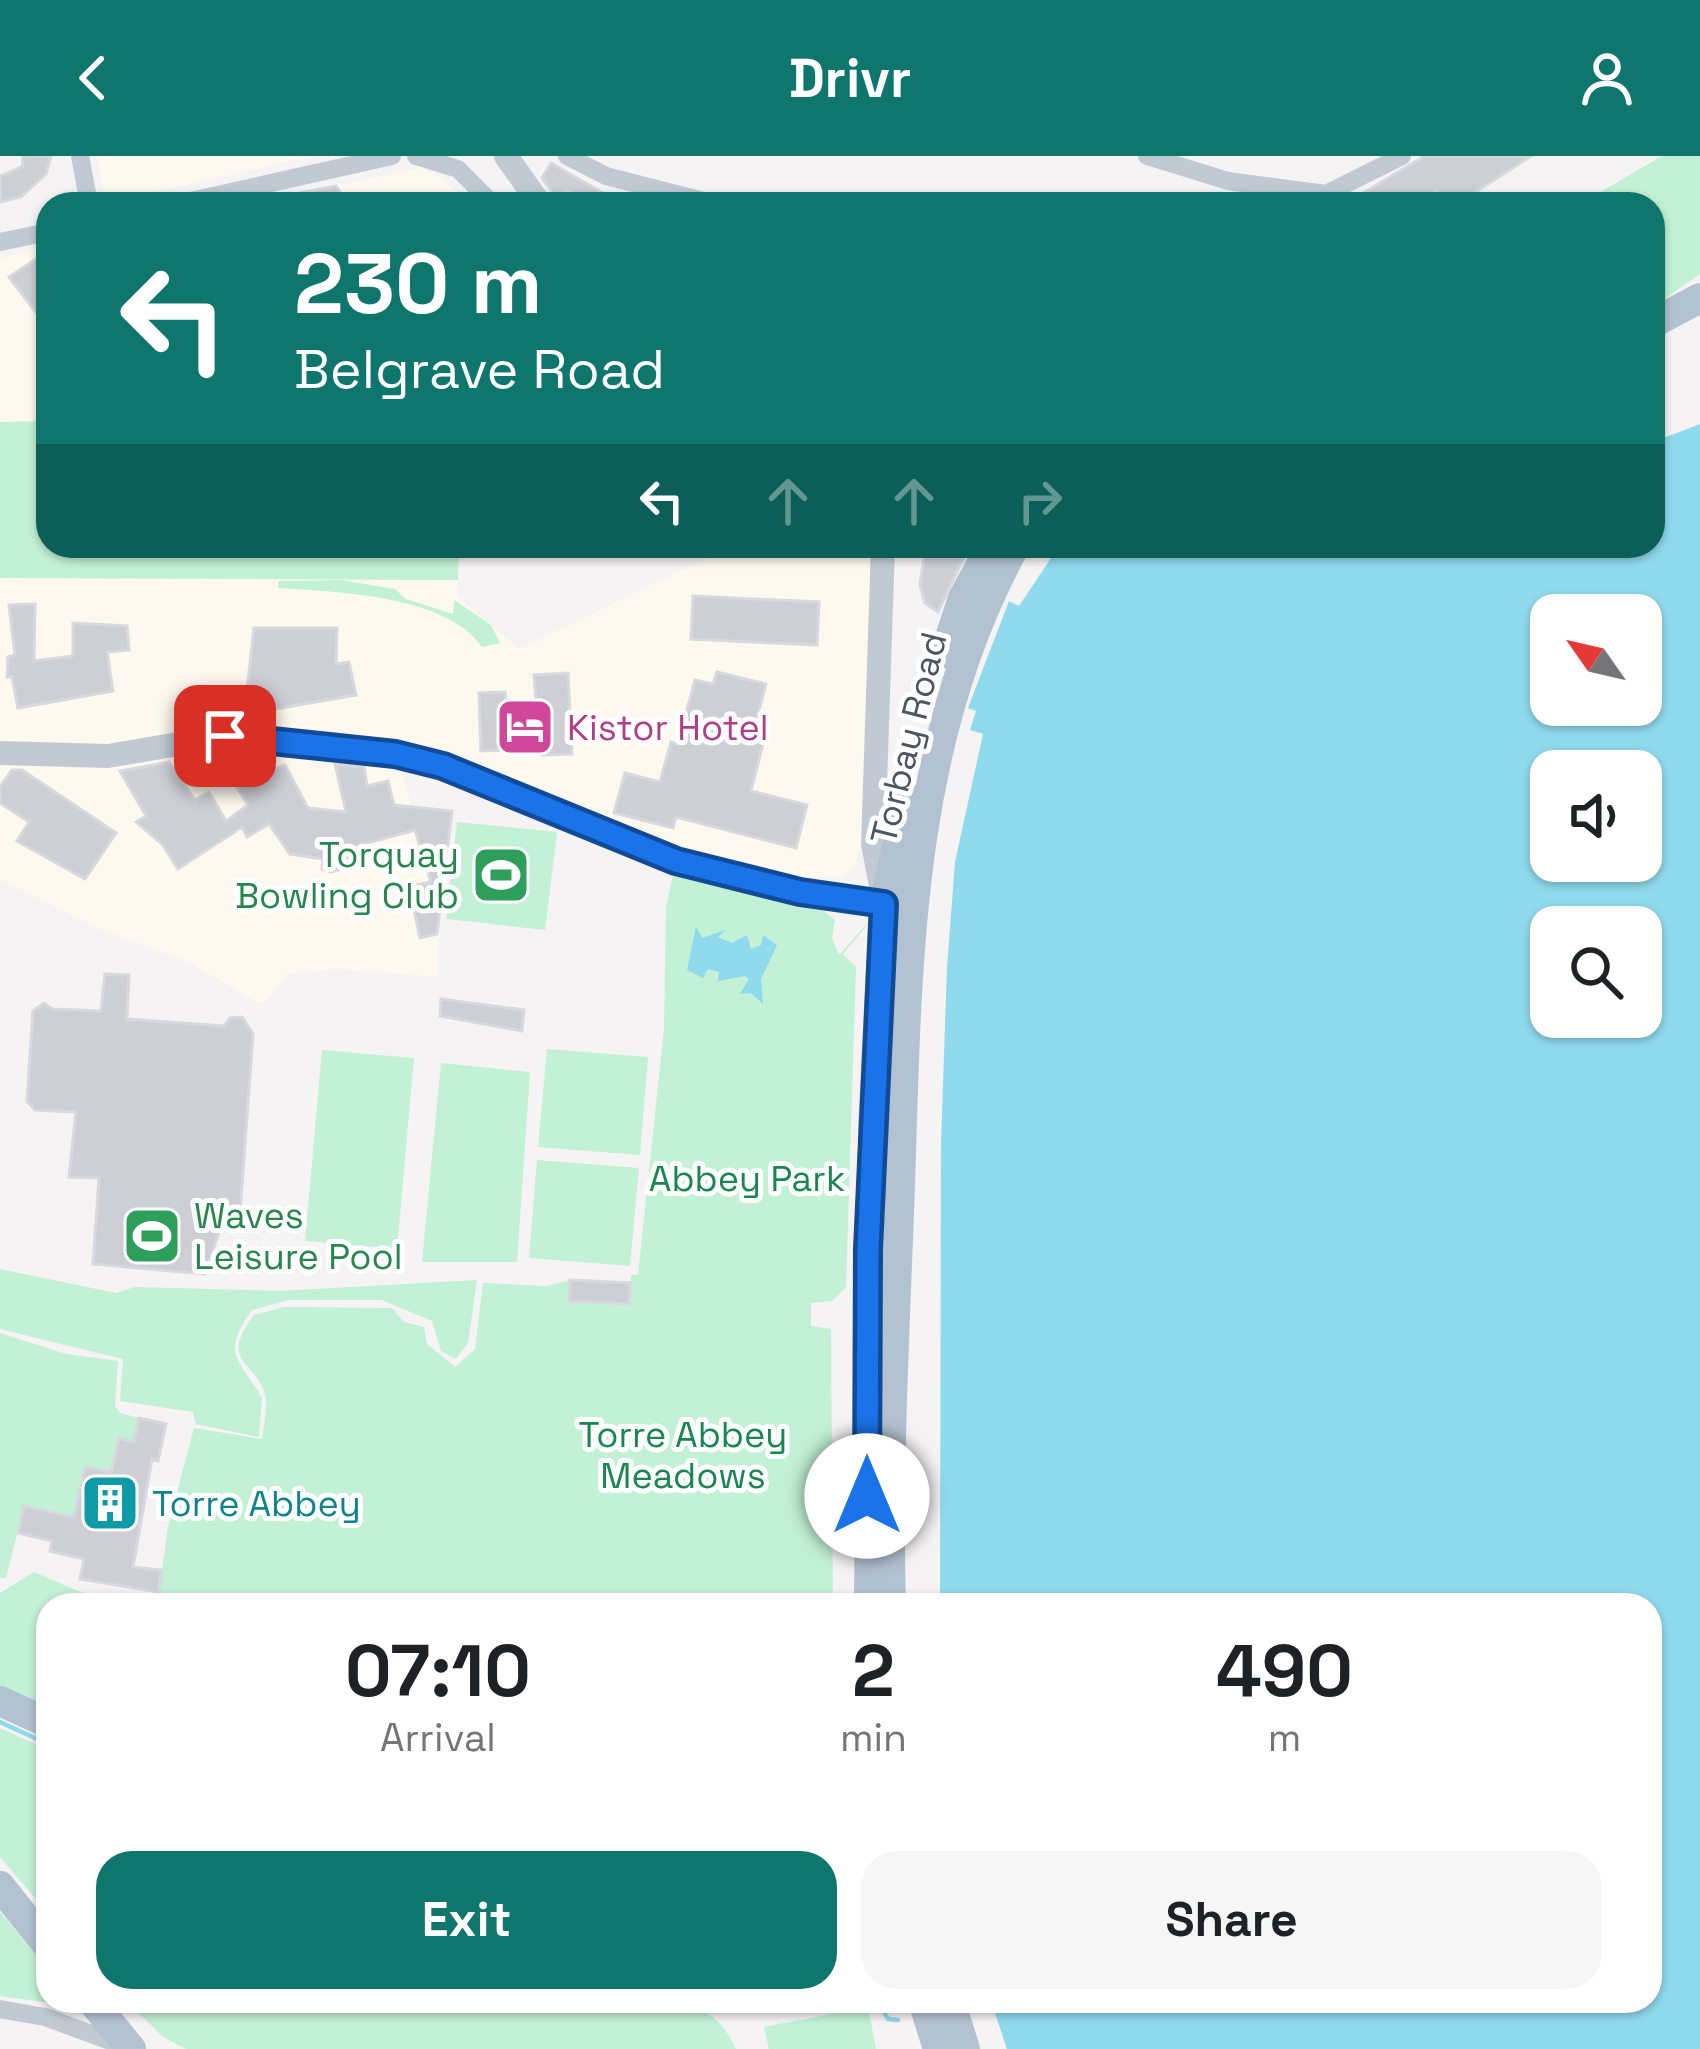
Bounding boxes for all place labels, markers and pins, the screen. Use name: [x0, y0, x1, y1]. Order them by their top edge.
pin: [174, 685, 276, 787]
hotel icon: Kistor Hotel: [494, 696, 556, 758]
place label: Kistor Hotel: [567, 705, 769, 751]
place label: Torquay Bowling Club: [235, 832, 459, 919]
sports icon: Torquay Bowling Club: [470, 844, 532, 906]
place label: Waves Leisure Pool: [194, 1193, 403, 1280]
sports icon: Waves Leisure Pool: [121, 1205, 183, 1267]
building icon: Torre Abbey: [79, 1472, 141, 1534]
place label: Torre Abbey: [152, 1481, 361, 1527]

